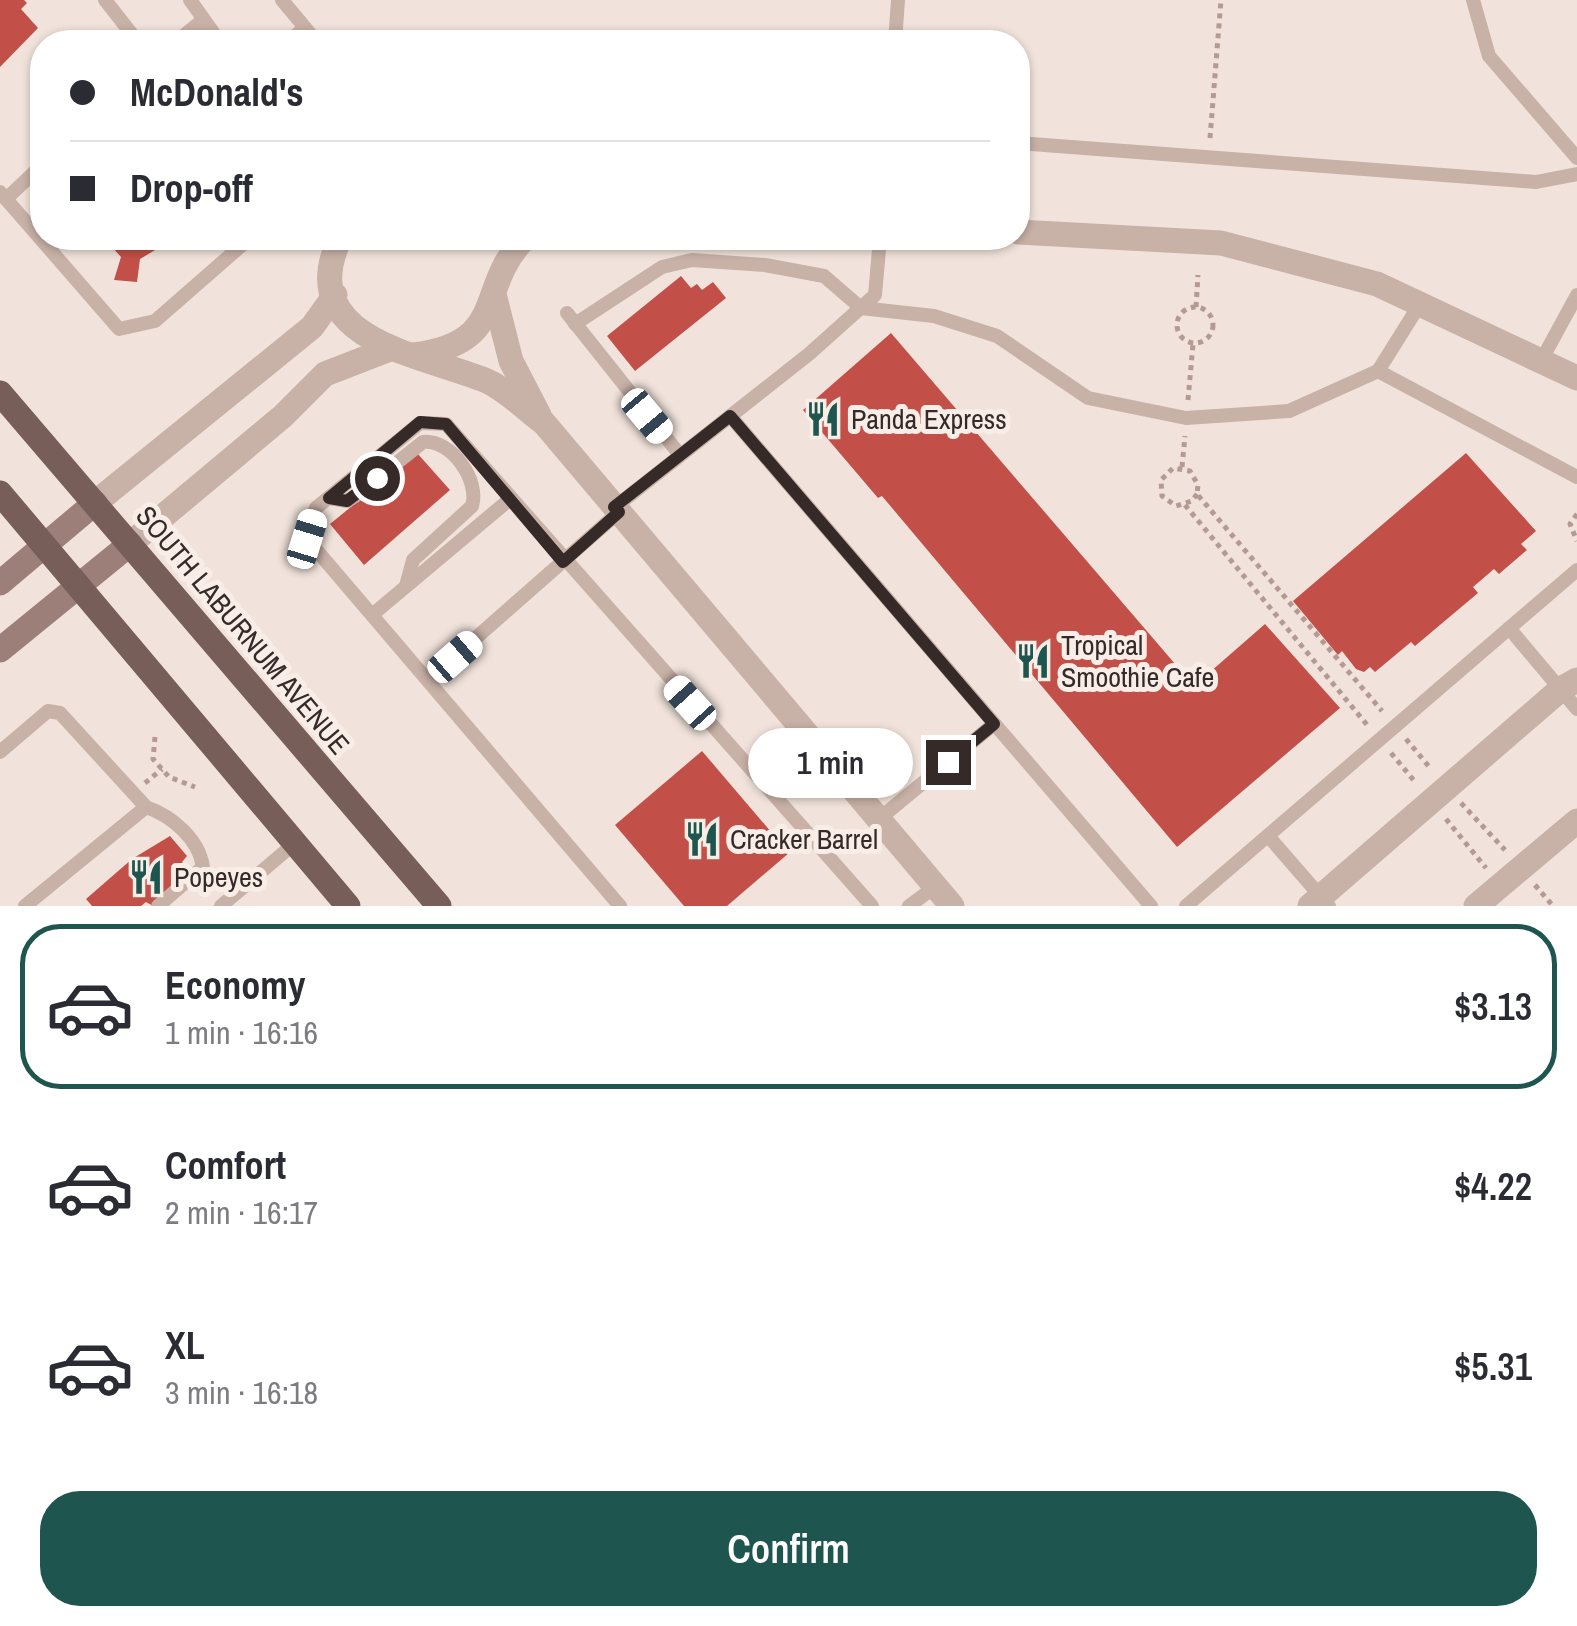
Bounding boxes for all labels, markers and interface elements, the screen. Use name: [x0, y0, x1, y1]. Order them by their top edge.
text: McDonald's: [130, 67, 304, 118]
text: Drop-off: [130, 163, 253, 214]
car: [616, 383, 678, 449]
restaurant icon: Panda Express: [804, 400, 842, 438]
place label: Panda Express: [851, 400, 1007, 438]
route start: [355, 456, 400, 501]
street label: SOUTH LABURNUM AVENUE: [128, 498, 358, 762]
car: [284, 506, 330, 572]
car: [423, 626, 487, 688]
place label: Tropical Smoothie Cafe: [1061, 626, 1214, 696]
restaurant icon: Tropical Smoothie Cafe: [1014, 642, 1052, 680]
car: [659, 671, 721, 735]
callout: 1 min: [748, 727, 913, 797]
route end: [926, 740, 971, 785]
text: 1 min: [797, 741, 864, 784]
restaurant icon: Cracker Barrel: [683, 820, 721, 858]
place label: Cracker Barrel: [730, 820, 878, 858]
restaurant icon: Popeyes: [127, 858, 165, 896]
place label: Popeyes: [174, 858, 263, 896]
text: Economy: [165, 960, 305, 1011]
icon: car: [45, 962, 135, 1052]
text: $3.13: [1454, 981, 1532, 1032]
text: 1 min · 16:16: [165, 1011, 318, 1054]
text: Comfort: [165, 1140, 286, 1191]
icon: car: [45, 1142, 135, 1232]
text: $4.22: [1454, 1161, 1532, 1212]
text: 2 min · 16:17: [165, 1191, 318, 1234]
text: XL: [165, 1320, 205, 1371]
icon: car: [45, 1322, 135, 1412]
text: $5.31: [1454, 1341, 1532, 1392]
text: 3 min · 16:18: [165, 1371, 318, 1414]
button: Confirm: [40, 1491, 1537, 1606]

